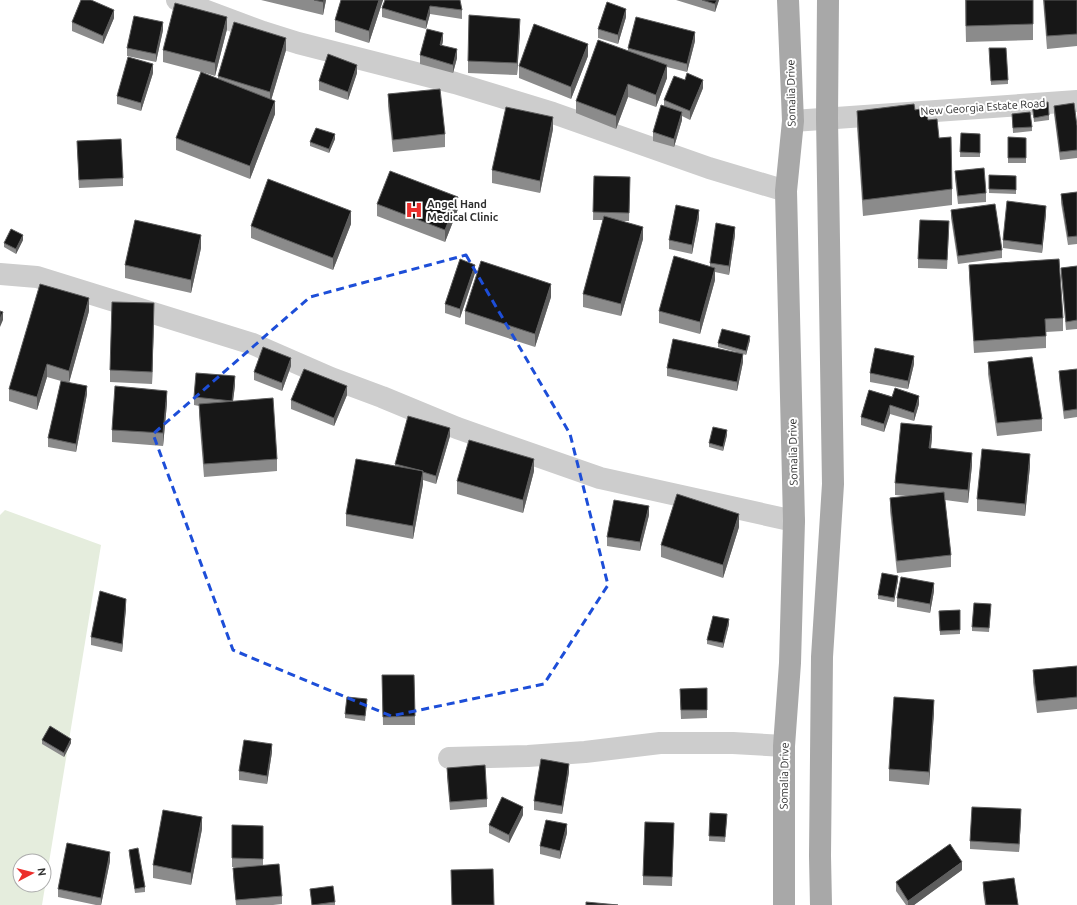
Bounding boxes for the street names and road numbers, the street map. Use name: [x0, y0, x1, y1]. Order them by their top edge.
street label: Somalia Drive: [784, 59, 798, 127]
street label: New Georgia Estate Road: [920, 97, 1046, 117]
street label: Somalia Drive: [786, 418, 800, 486]
street label: Somalia Drive: [777, 742, 791, 810]

